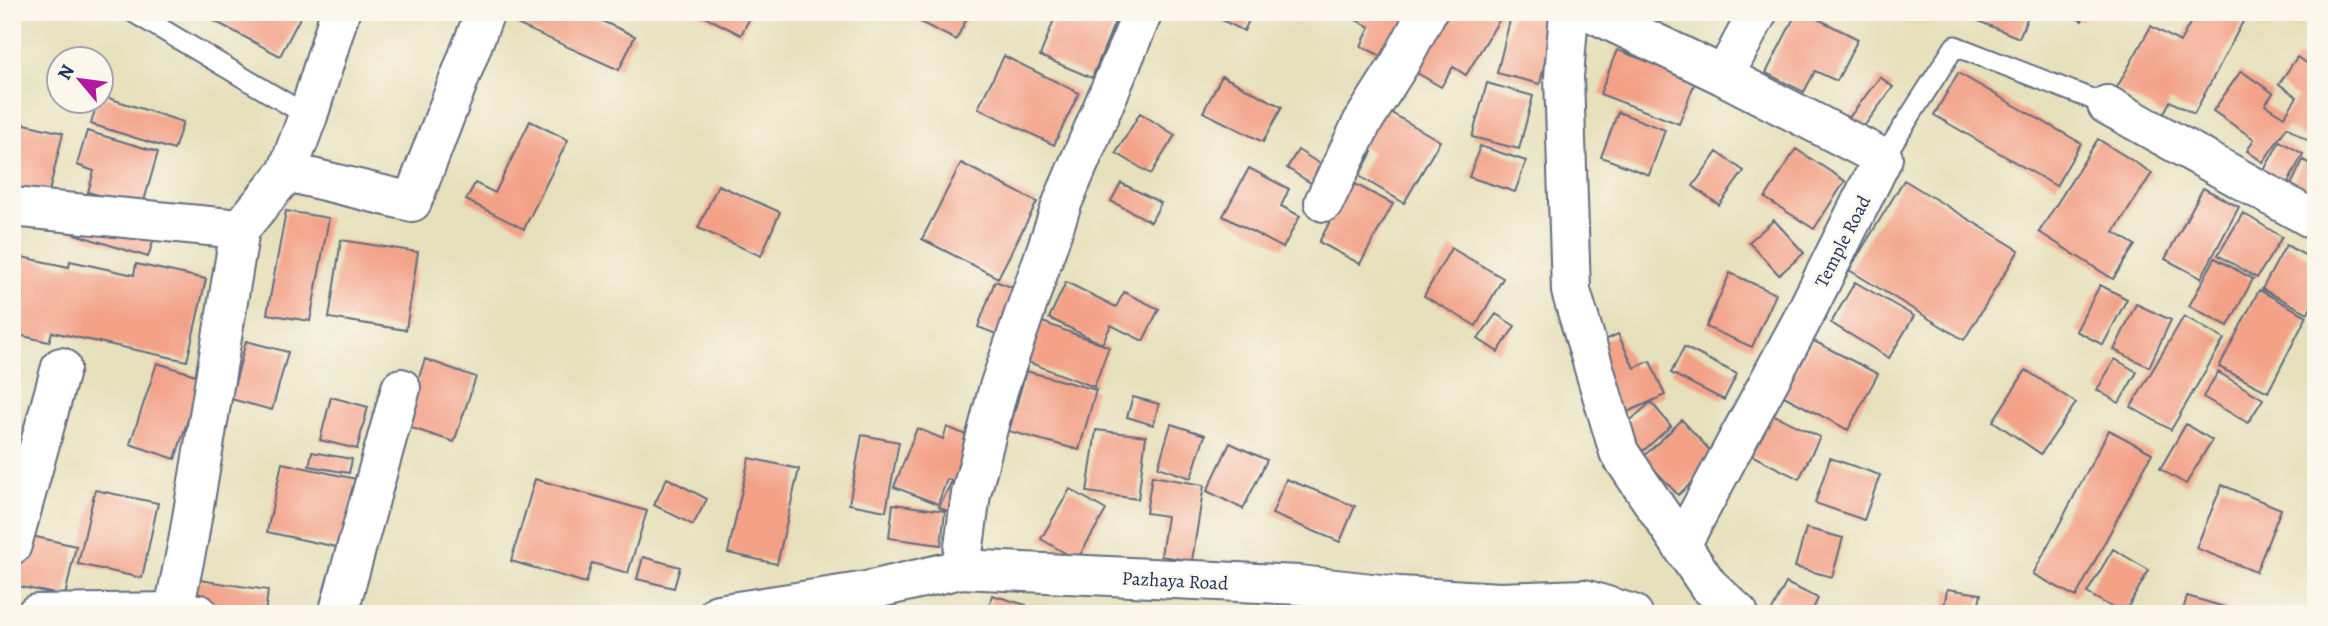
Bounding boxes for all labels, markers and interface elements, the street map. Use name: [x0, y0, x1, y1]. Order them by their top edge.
north arrow: [46, 46, 116, 116]
text: N: [51, 60, 81, 85]
street label: Temple Road: [1809, 190, 1878, 292]
street label: Pazhaya Road: [1121, 565, 1230, 597]

